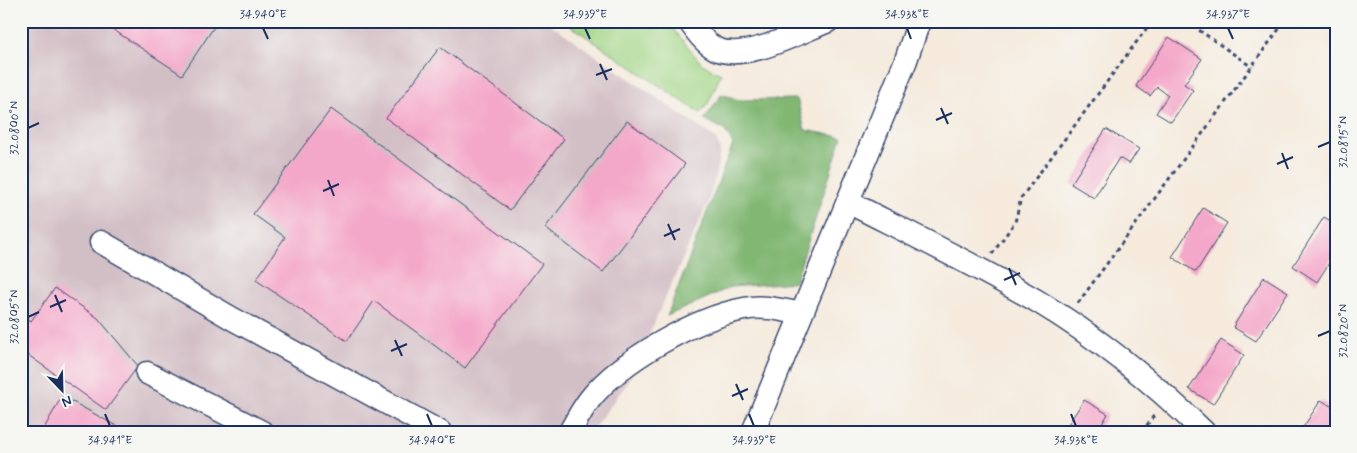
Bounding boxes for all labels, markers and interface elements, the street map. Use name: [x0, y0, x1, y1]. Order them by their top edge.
text: 34.940°E: [240, 7, 286, 23]
text: 34.939°E: [563, 7, 607, 23]
text: 34.938°E: [885, 7, 929, 23]
text: 34.937°E: [1206, 7, 1250, 23]
text: 32.0800°N: [7, 101, 23, 155]
text: 32.0815°N: [1336, 116, 1352, 168]
text: 32.0805°N: [7, 290, 23, 344]
text: 32.0820°N: [1336, 304, 1352, 358]
north arrow: [38, 366, 88, 416]
text: N: [59, 391, 74, 411]
text: 34.941°E: [88, 433, 132, 449]
text: 34.940°E: [409, 433, 455, 449]
text: 34.939°E: [732, 433, 776, 449]
text: 34.938°E: [1054, 433, 1098, 449]

